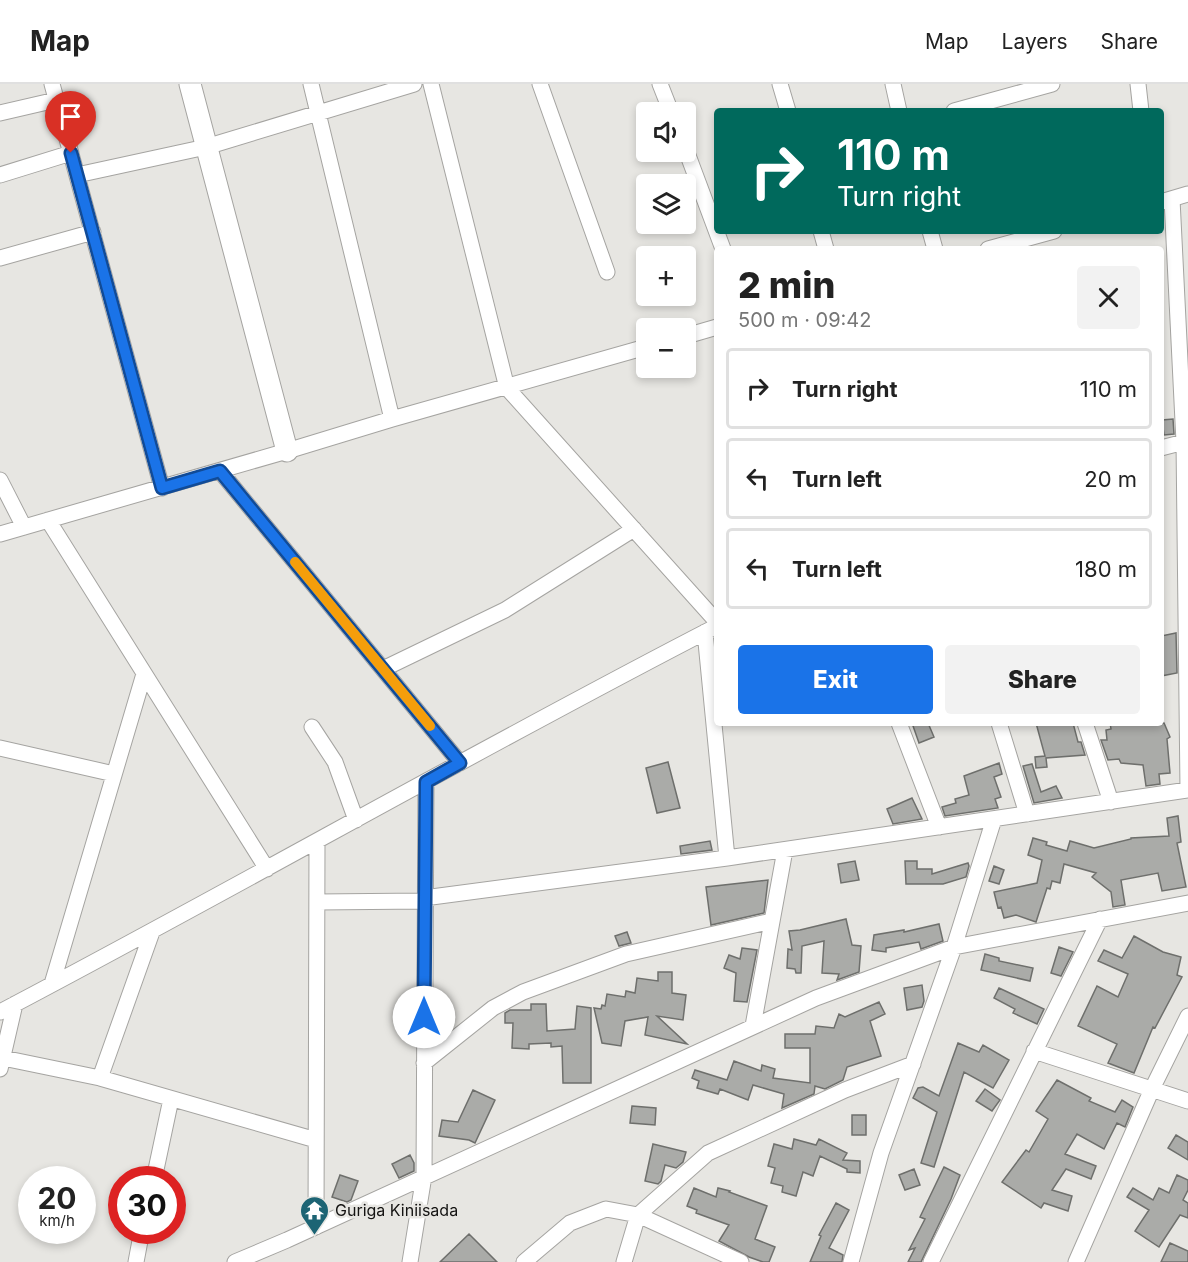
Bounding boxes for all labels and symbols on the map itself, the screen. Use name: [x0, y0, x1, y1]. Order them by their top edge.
pin: [45, 91, 96, 153]
position arrow: [392, 985, 456, 1049]
speed limit sign: 30: [108, 1166, 186, 1244]
temple icon: Guriga Kiniisada: [298, 1194, 330, 1236]
place label: Guriga Kiniisada: [335, 1200, 458, 1220]

